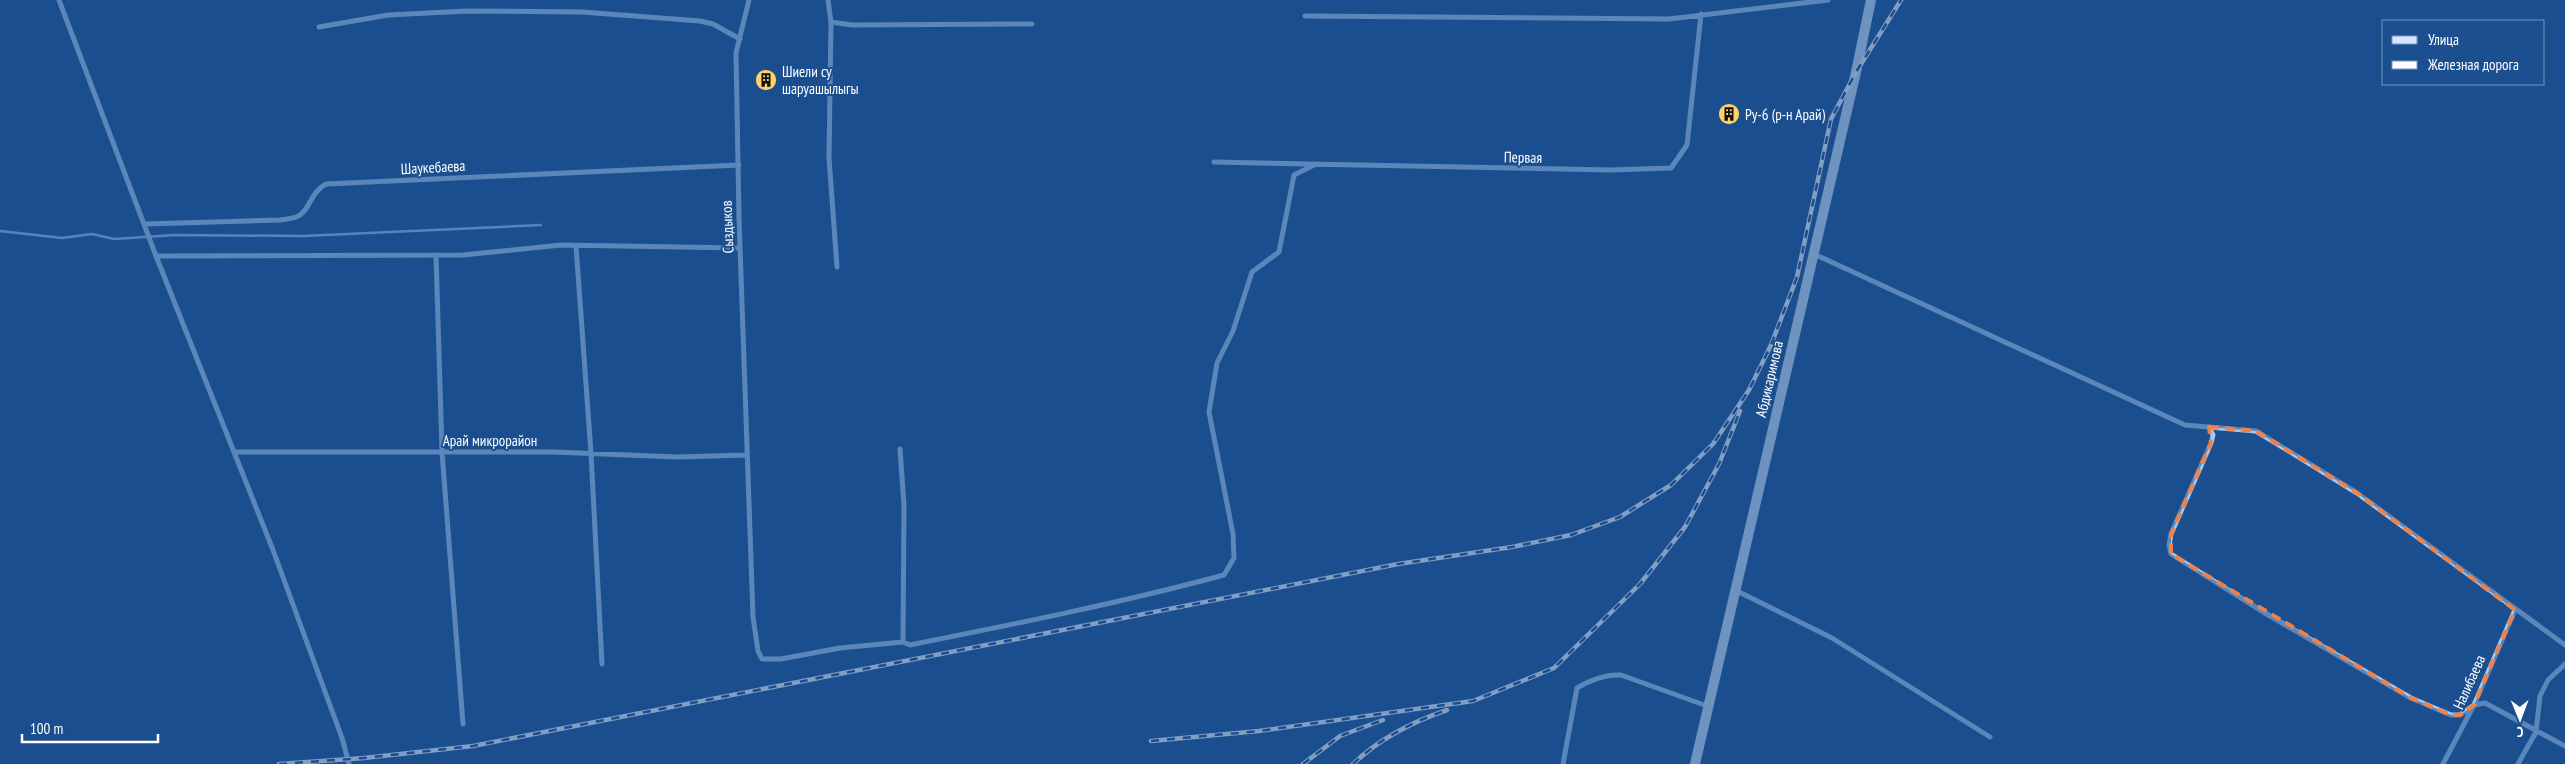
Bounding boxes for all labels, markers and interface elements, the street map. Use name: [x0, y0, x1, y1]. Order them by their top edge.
legend: [2382, 20, 2545, 85]
text: Улица: [2428, 30, 2459, 49]
text: Железная дорога: [2427, 55, 2519, 74]
place label: Шиели су шаруашылыгы: [782, 62, 859, 98]
building icon: Шиели су шаруашылыгы: [754, 68, 778, 92]
building icon: Ру-6 (р-н Арай): [1717, 102, 1741, 126]
place label: Ру-6 (р-н Арай): [1745, 105, 1826, 124]
street label: Первая: [1504, 147, 1543, 167]
street label: Шаукебаева: [400, 156, 466, 178]
street label: Сыздыков: [717, 200, 737, 254]
street label: Абдикаримова: [1751, 339, 1787, 419]
street label: Арай микрорайон: [443, 431, 537, 450]
street label: Налибаева: [2449, 652, 2489, 712]
north arrow: [2495, 694, 2545, 744]
scale bar: [22, 712, 159, 744]
text: 100 m: [30, 719, 63, 738]
text: С: [2516, 723, 2524, 741]

